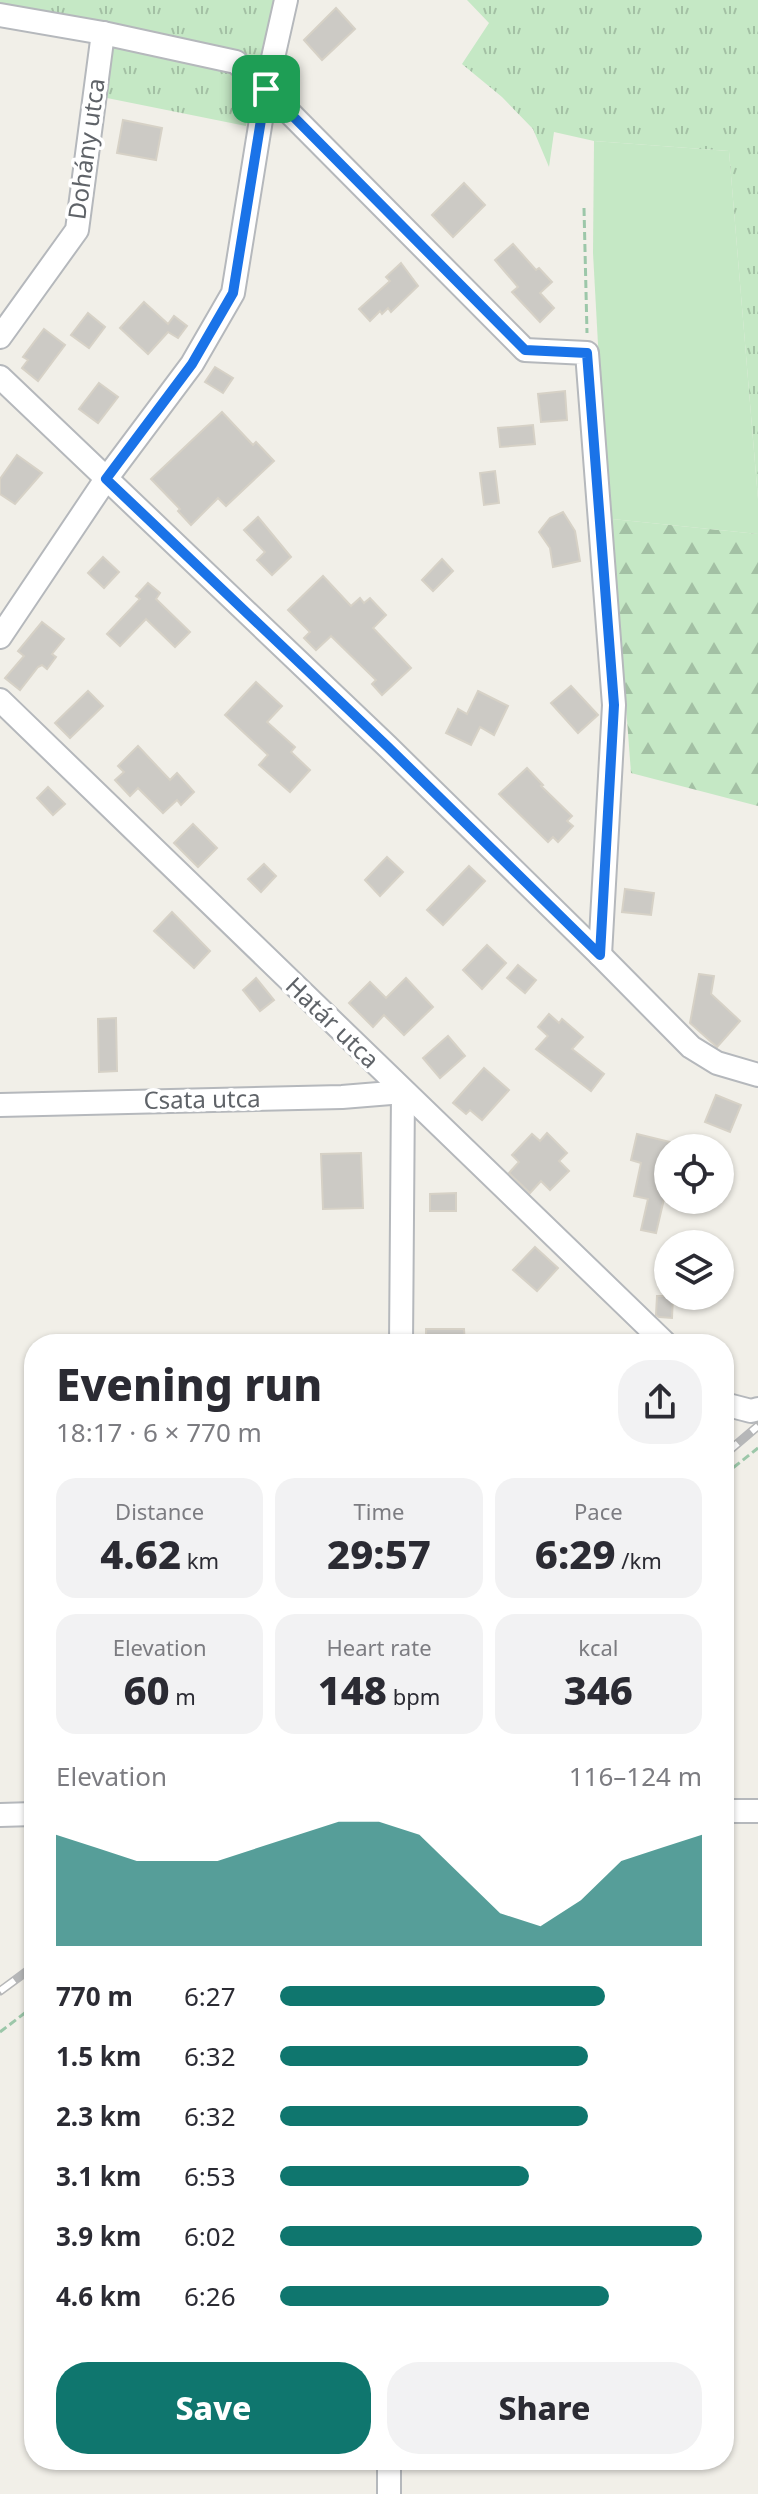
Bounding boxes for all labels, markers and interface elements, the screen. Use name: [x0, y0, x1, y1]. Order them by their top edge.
pin: [232, 55, 300, 123]
icon: arrive: [244, 67, 288, 111]
street label: Dohány utca: [59, 76, 112, 221]
street label: Határ utca: [279, 969, 387, 1075]
street label: Csata utca: [143, 1081, 261, 1116]
map controls: [654, 1134, 734, 1310]
button: locate: [654, 1134, 734, 1214]
button: layers: [654, 1230, 734, 1310]
text: Evening run: [56, 1354, 322, 1414]
button: share: [618, 1360, 702, 1444]
text: 18:17 · 6 × 770 m: [56, 1414, 262, 1450]
text: Distance: [115, 1496, 204, 1526]
text: Time: [354, 1496, 404, 1526]
text: Pace: [574, 1496, 623, 1526]
text: 4.62: [100, 1526, 181, 1581]
text: 29:57: [327, 1526, 431, 1581]
text: 6:29: [535, 1526, 616, 1581]
text: km: [181, 1545, 219, 1575]
text: /km: [616, 1545, 662, 1575]
text: Elevation: [113, 1632, 207, 1662]
text: Heart rate: [326, 1632, 432, 1662]
text: kcal: [578, 1632, 618, 1662]
text: 60: [123, 1662, 170, 1717]
text: 148: [318, 1662, 387, 1717]
text: 346: [564, 1662, 633, 1717]
text: m: [170, 1681, 196, 1711]
text: bpm: [387, 1681, 440, 1711]
text: Elevation: [56, 1758, 167, 1794]
text: 116–124 m: [569, 1758, 702, 1794]
text: 770 m: [56, 1978, 133, 2014]
text: 6:27: [184, 1978, 236, 2014]
text: 1.5 km: [56, 2038, 141, 2074]
text: 6:32: [184, 2038, 236, 2074]
text: 2.3 km: [56, 2098, 141, 2134]
text: 6:32: [184, 2098, 236, 2134]
text: 3.1 km: [56, 2158, 141, 2194]
text: 6:53: [184, 2158, 236, 2194]
text: 3.9 km: [56, 2218, 141, 2254]
text: 6:02: [184, 2218, 236, 2254]
text: 4.6 km: [56, 2278, 141, 2314]
text: 6:26: [184, 2278, 236, 2314]
button: Save: [56, 2362, 371, 2454]
button: Share: [387, 2362, 702, 2454]

